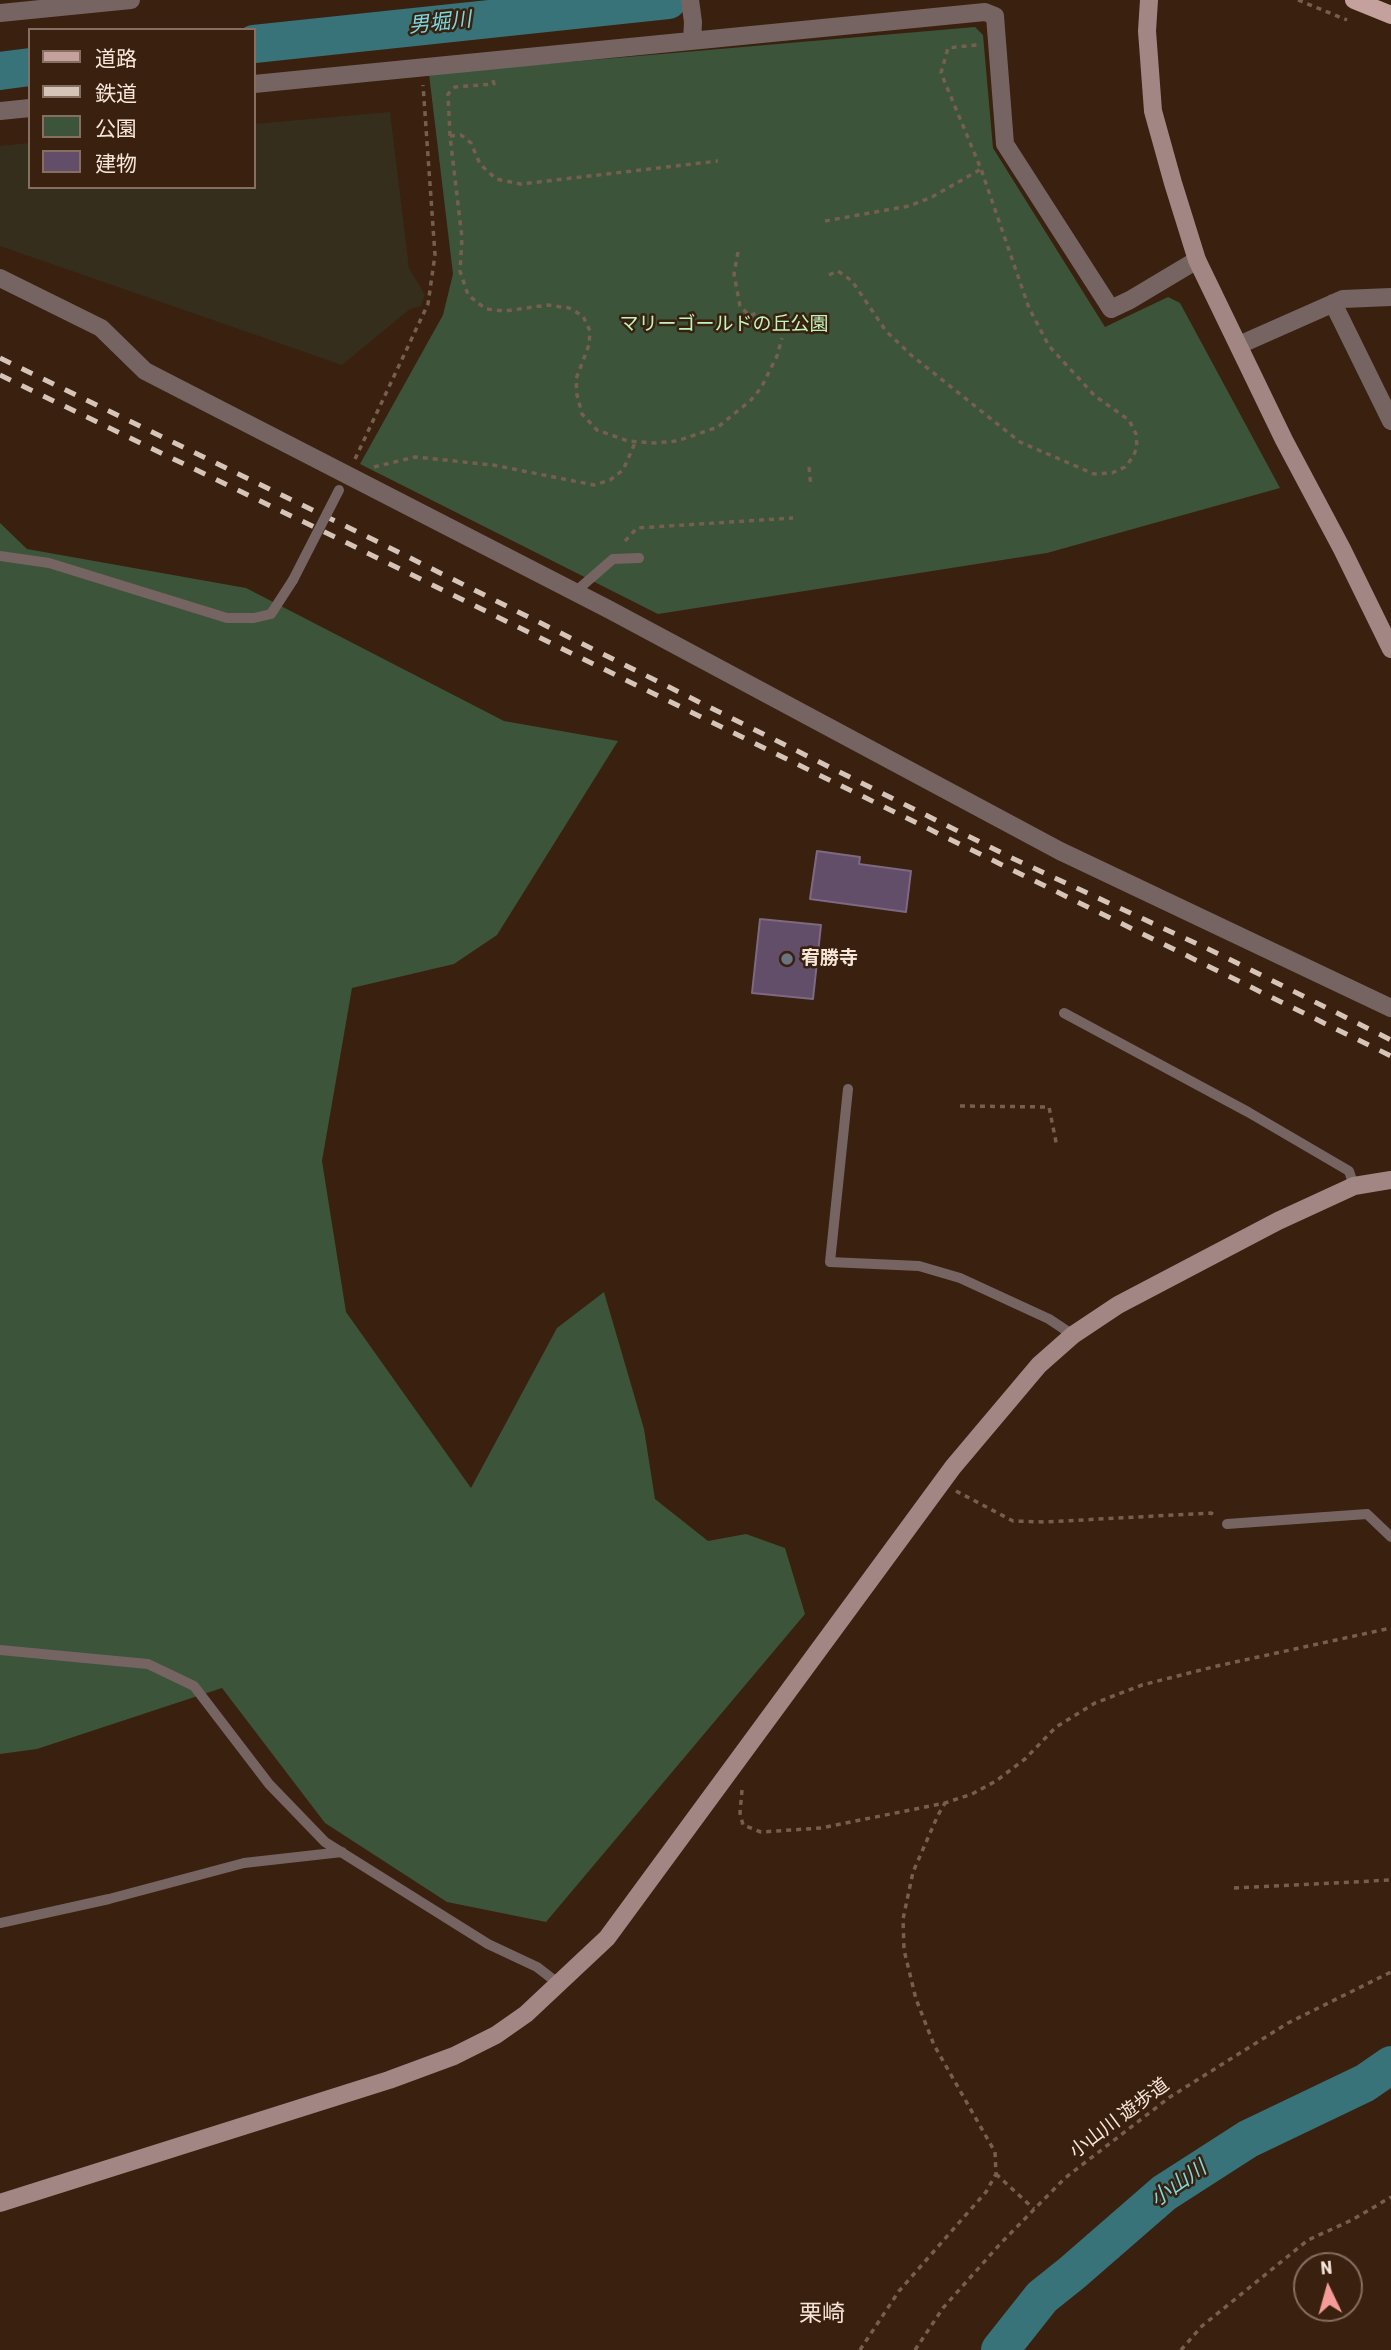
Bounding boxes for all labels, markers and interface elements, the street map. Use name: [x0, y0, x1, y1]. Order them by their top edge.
water label: 男堀川: [407, 8, 473, 40]
legend: [28, 28, 256, 189]
text: 道路: [95, 47, 137, 71]
text: 鉄道: [95, 82, 137, 106]
text: 公園: [95, 117, 137, 141]
text: 建物: [95, 152, 137, 176]
park label: マリーゴールドの丘公園: [620, 314, 828, 336]
place label: 宥勝寺: [801, 948, 858, 970]
marker: 宥勝寺: [779, 951, 795, 967]
street label: 小山川 遊歩道: [1066, 2074, 1174, 2164]
water label: 小山川: [1146, 2157, 1212, 2213]
north arrow: [1293, 2252, 1363, 2322]
text: N: [1319, 2256, 1333, 2280]
district label: 栗崎: [799, 2301, 845, 2329]

